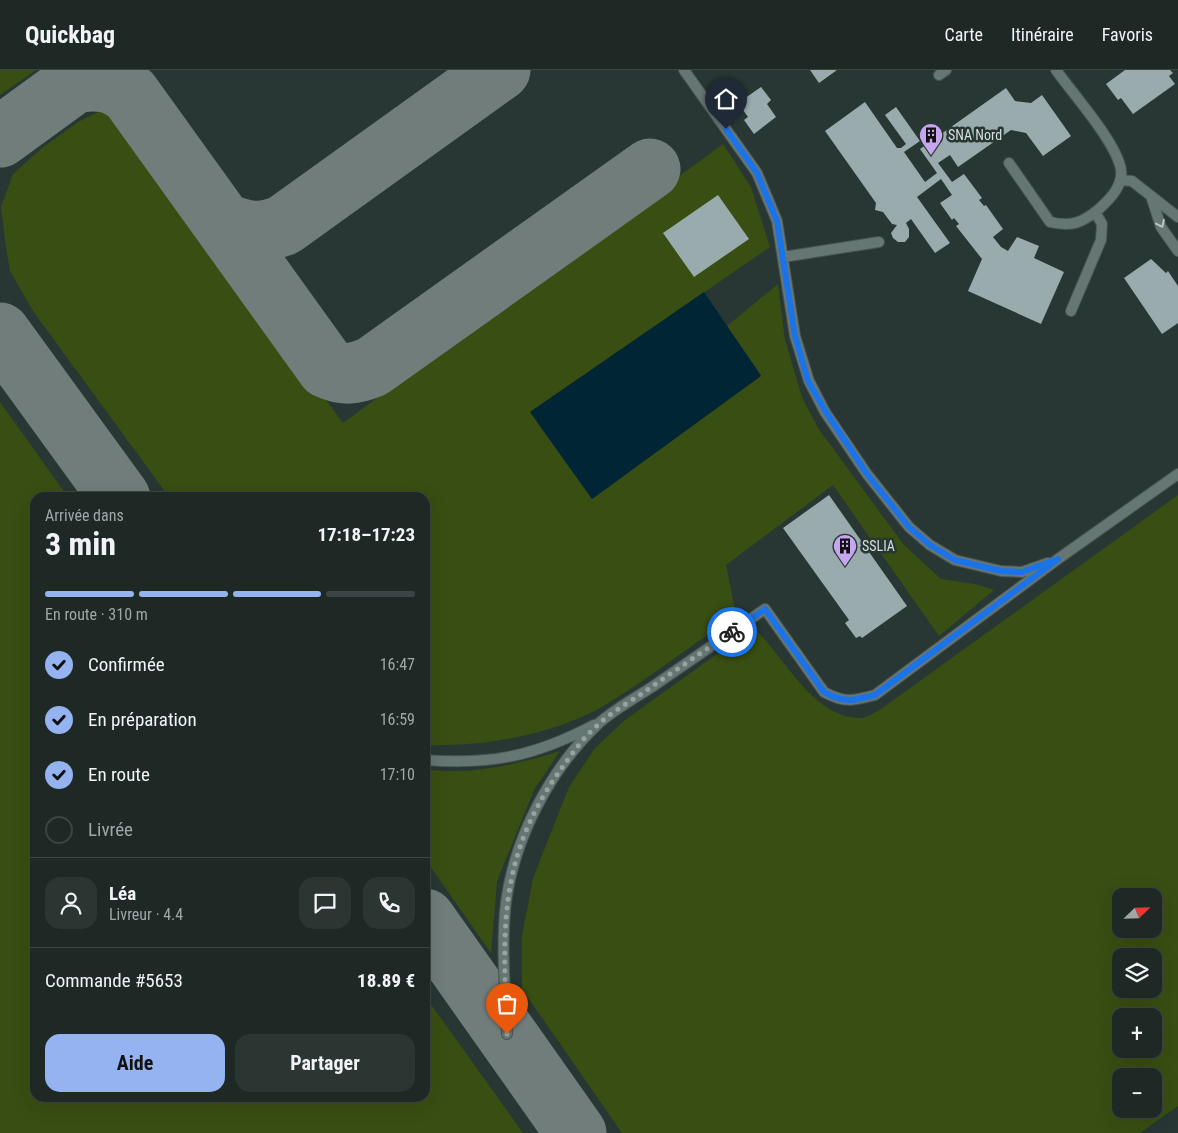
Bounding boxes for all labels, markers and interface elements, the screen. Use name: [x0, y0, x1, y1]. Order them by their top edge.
text: Quickbag: [25, 21, 115, 49]
text: Carte: [944, 24, 983, 45]
text: Itinéraire: [1011, 24, 1074, 45]
text: Favoris: [1102, 24, 1153, 45]
pin: [705, 78, 747, 129]
icon: home: [712, 85, 740, 113]
building icon: SNA Nord: [918, 122, 944, 156]
place label: SNA Nord: [948, 127, 1002, 143]
one-way arrow: [1155, 219, 1166, 228]
text: Arrivée dans: [45, 506, 124, 525]
text: 17:18–17:23: [317, 523, 415, 546]
text: 3 min: [45, 525, 116, 563]
building icon: SSLIA: [832, 533, 858, 567]
place label: SSLIA: [862, 538, 895, 554]
text: En route · 310 m: [45, 605, 148, 624]
courier: [707, 607, 757, 657]
icon: bike: [718, 618, 746, 646]
icon: check: [45, 651, 73, 679]
text: Confirmée: [88, 653, 165, 676]
text: 16:47: [380, 655, 415, 674]
icon: check: [45, 706, 73, 734]
text: En préparation: [88, 708, 197, 731]
text: 16:59: [380, 710, 415, 729]
icon: check: [45, 761, 73, 789]
text: En route: [88, 763, 150, 786]
text: 17:10: [380, 765, 415, 784]
text: Livrée: [88, 818, 133, 841]
button: person: [45, 877, 97, 929]
button: chat: [299, 877, 351, 929]
button: phone: [363, 877, 415, 929]
text: Léa: [109, 882, 136, 905]
north arrow: [1112, 888, 1162, 938]
map controls: [1112, 888, 1162, 1118]
text: Livreur · 4.4: [109, 905, 183, 924]
button: layers: [1112, 948, 1162, 998]
text: Commande #5653: [45, 969, 183, 992]
text: 18.89 €: [357, 969, 415, 992]
pin: [486, 983, 528, 1034]
icon: bag: [493, 990, 521, 1018]
button: +: [1112, 1008, 1162, 1058]
button: Aide: [45, 1034, 225, 1092]
button: Partager: [235, 1034, 415, 1092]
button: −: [1112, 1068, 1162, 1118]

